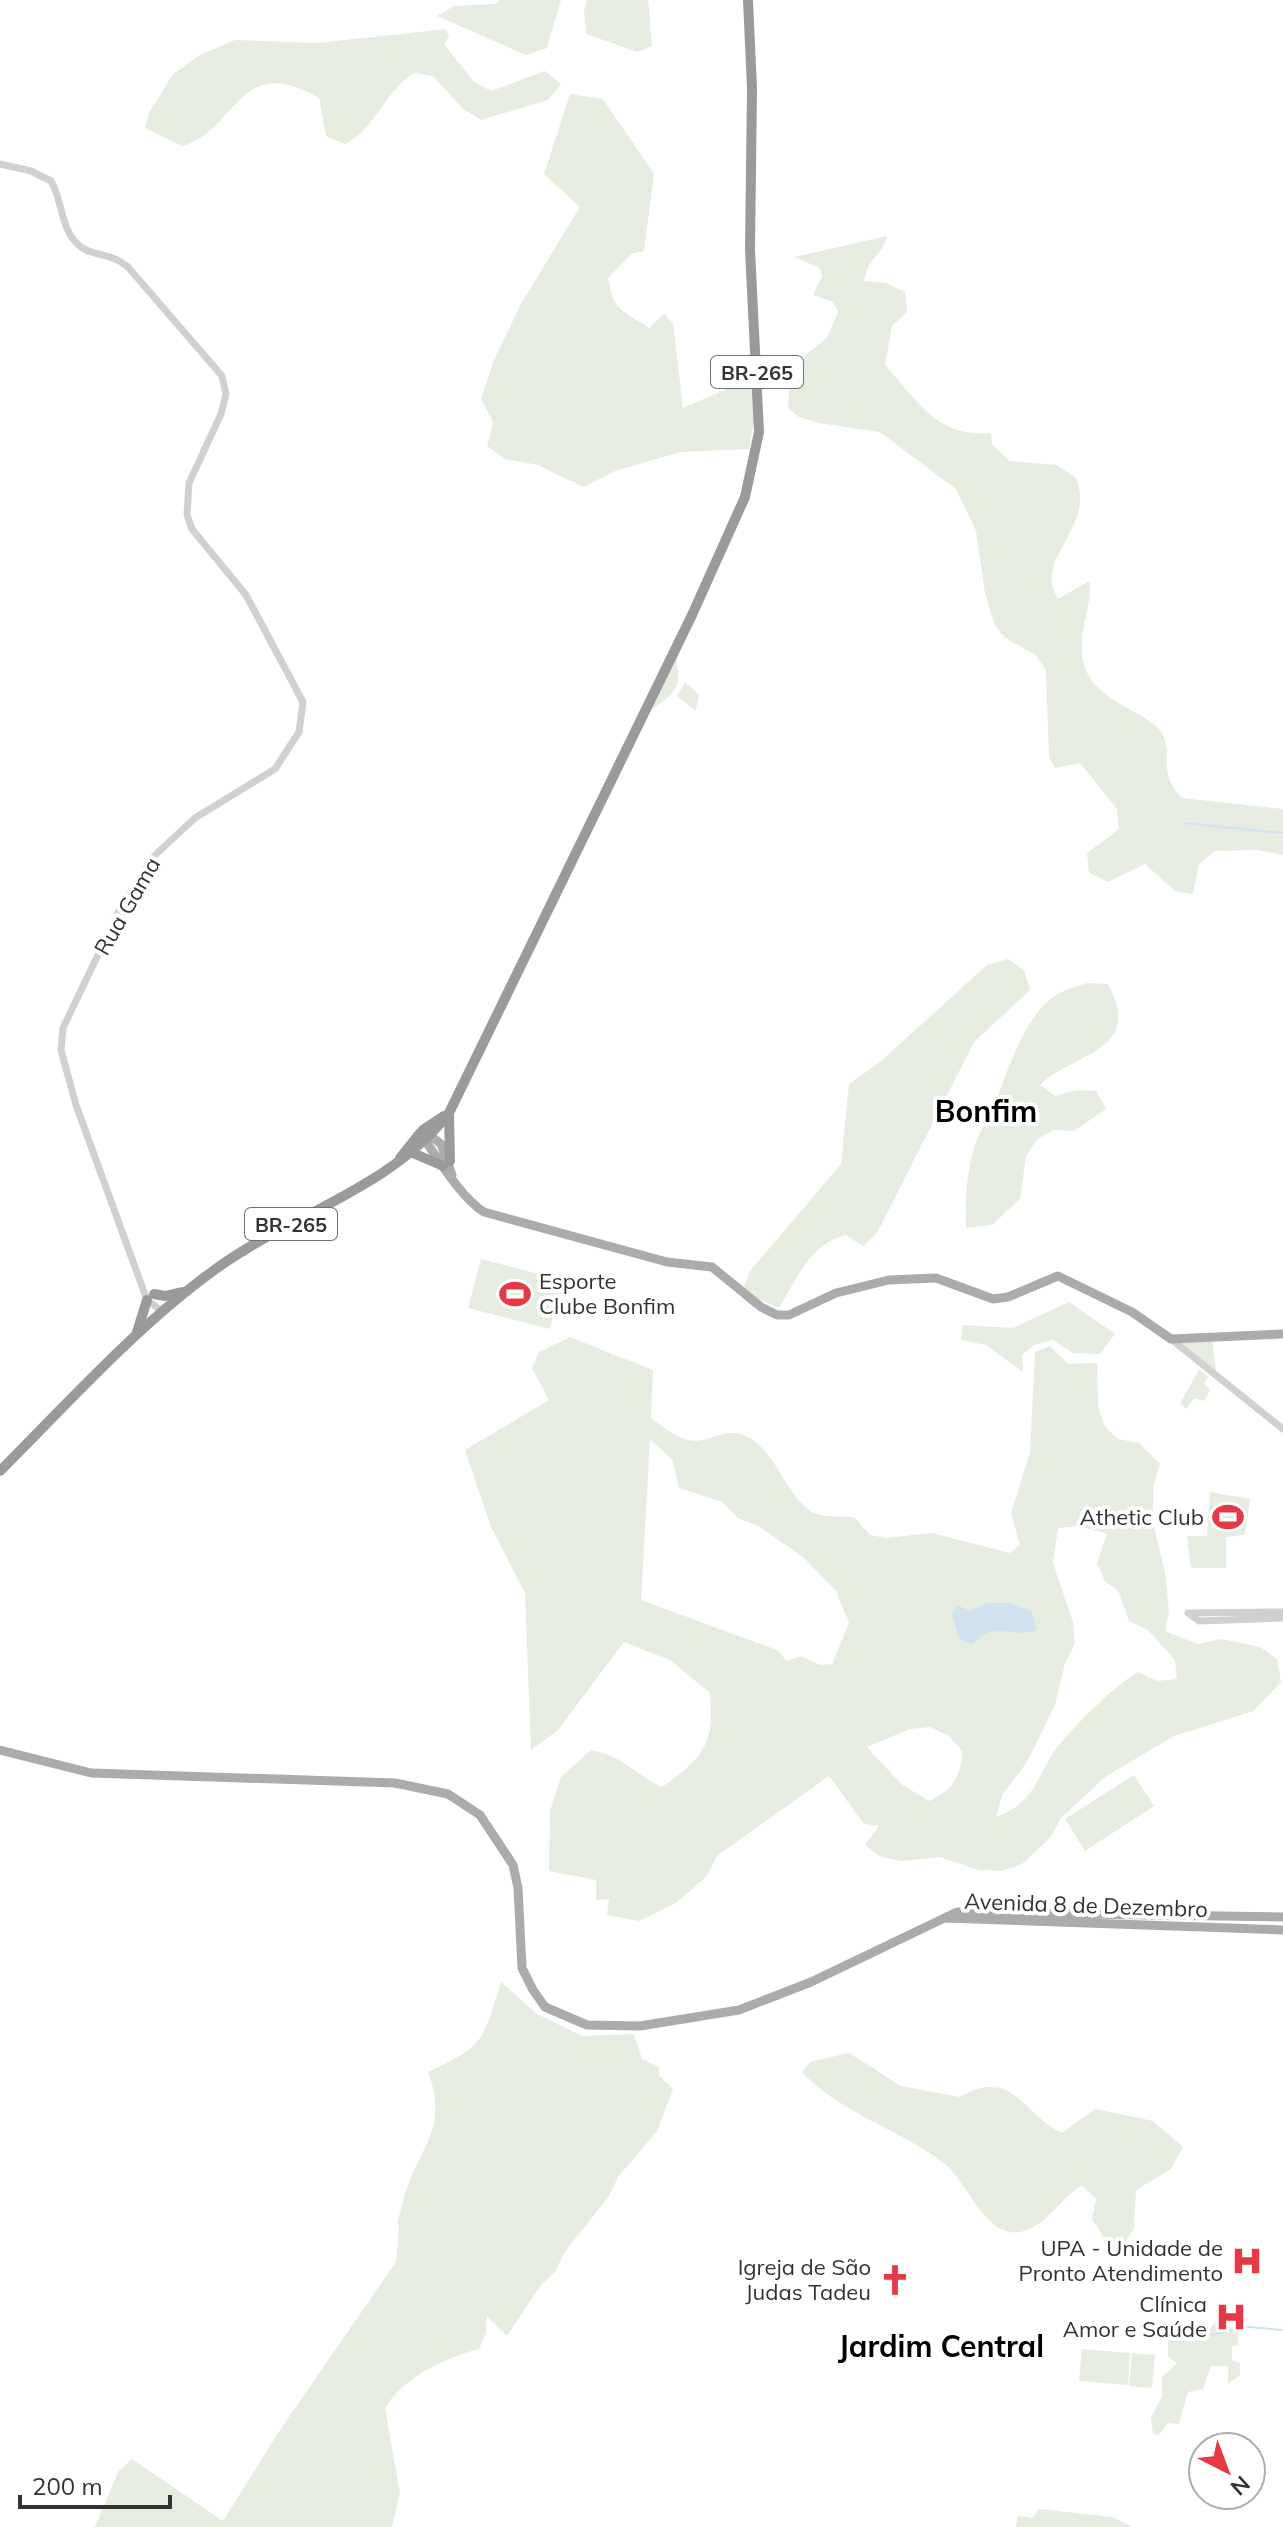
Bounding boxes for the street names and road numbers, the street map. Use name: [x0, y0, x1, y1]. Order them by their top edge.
road number: BR-265: [711, 356, 803, 388]
street label: Rua Gama: [88, 852, 166, 960]
road number: BR-265: [245, 1208, 337, 1240]
street label: Avenida 8 de Dezembro: [964, 1887, 1208, 1923]

